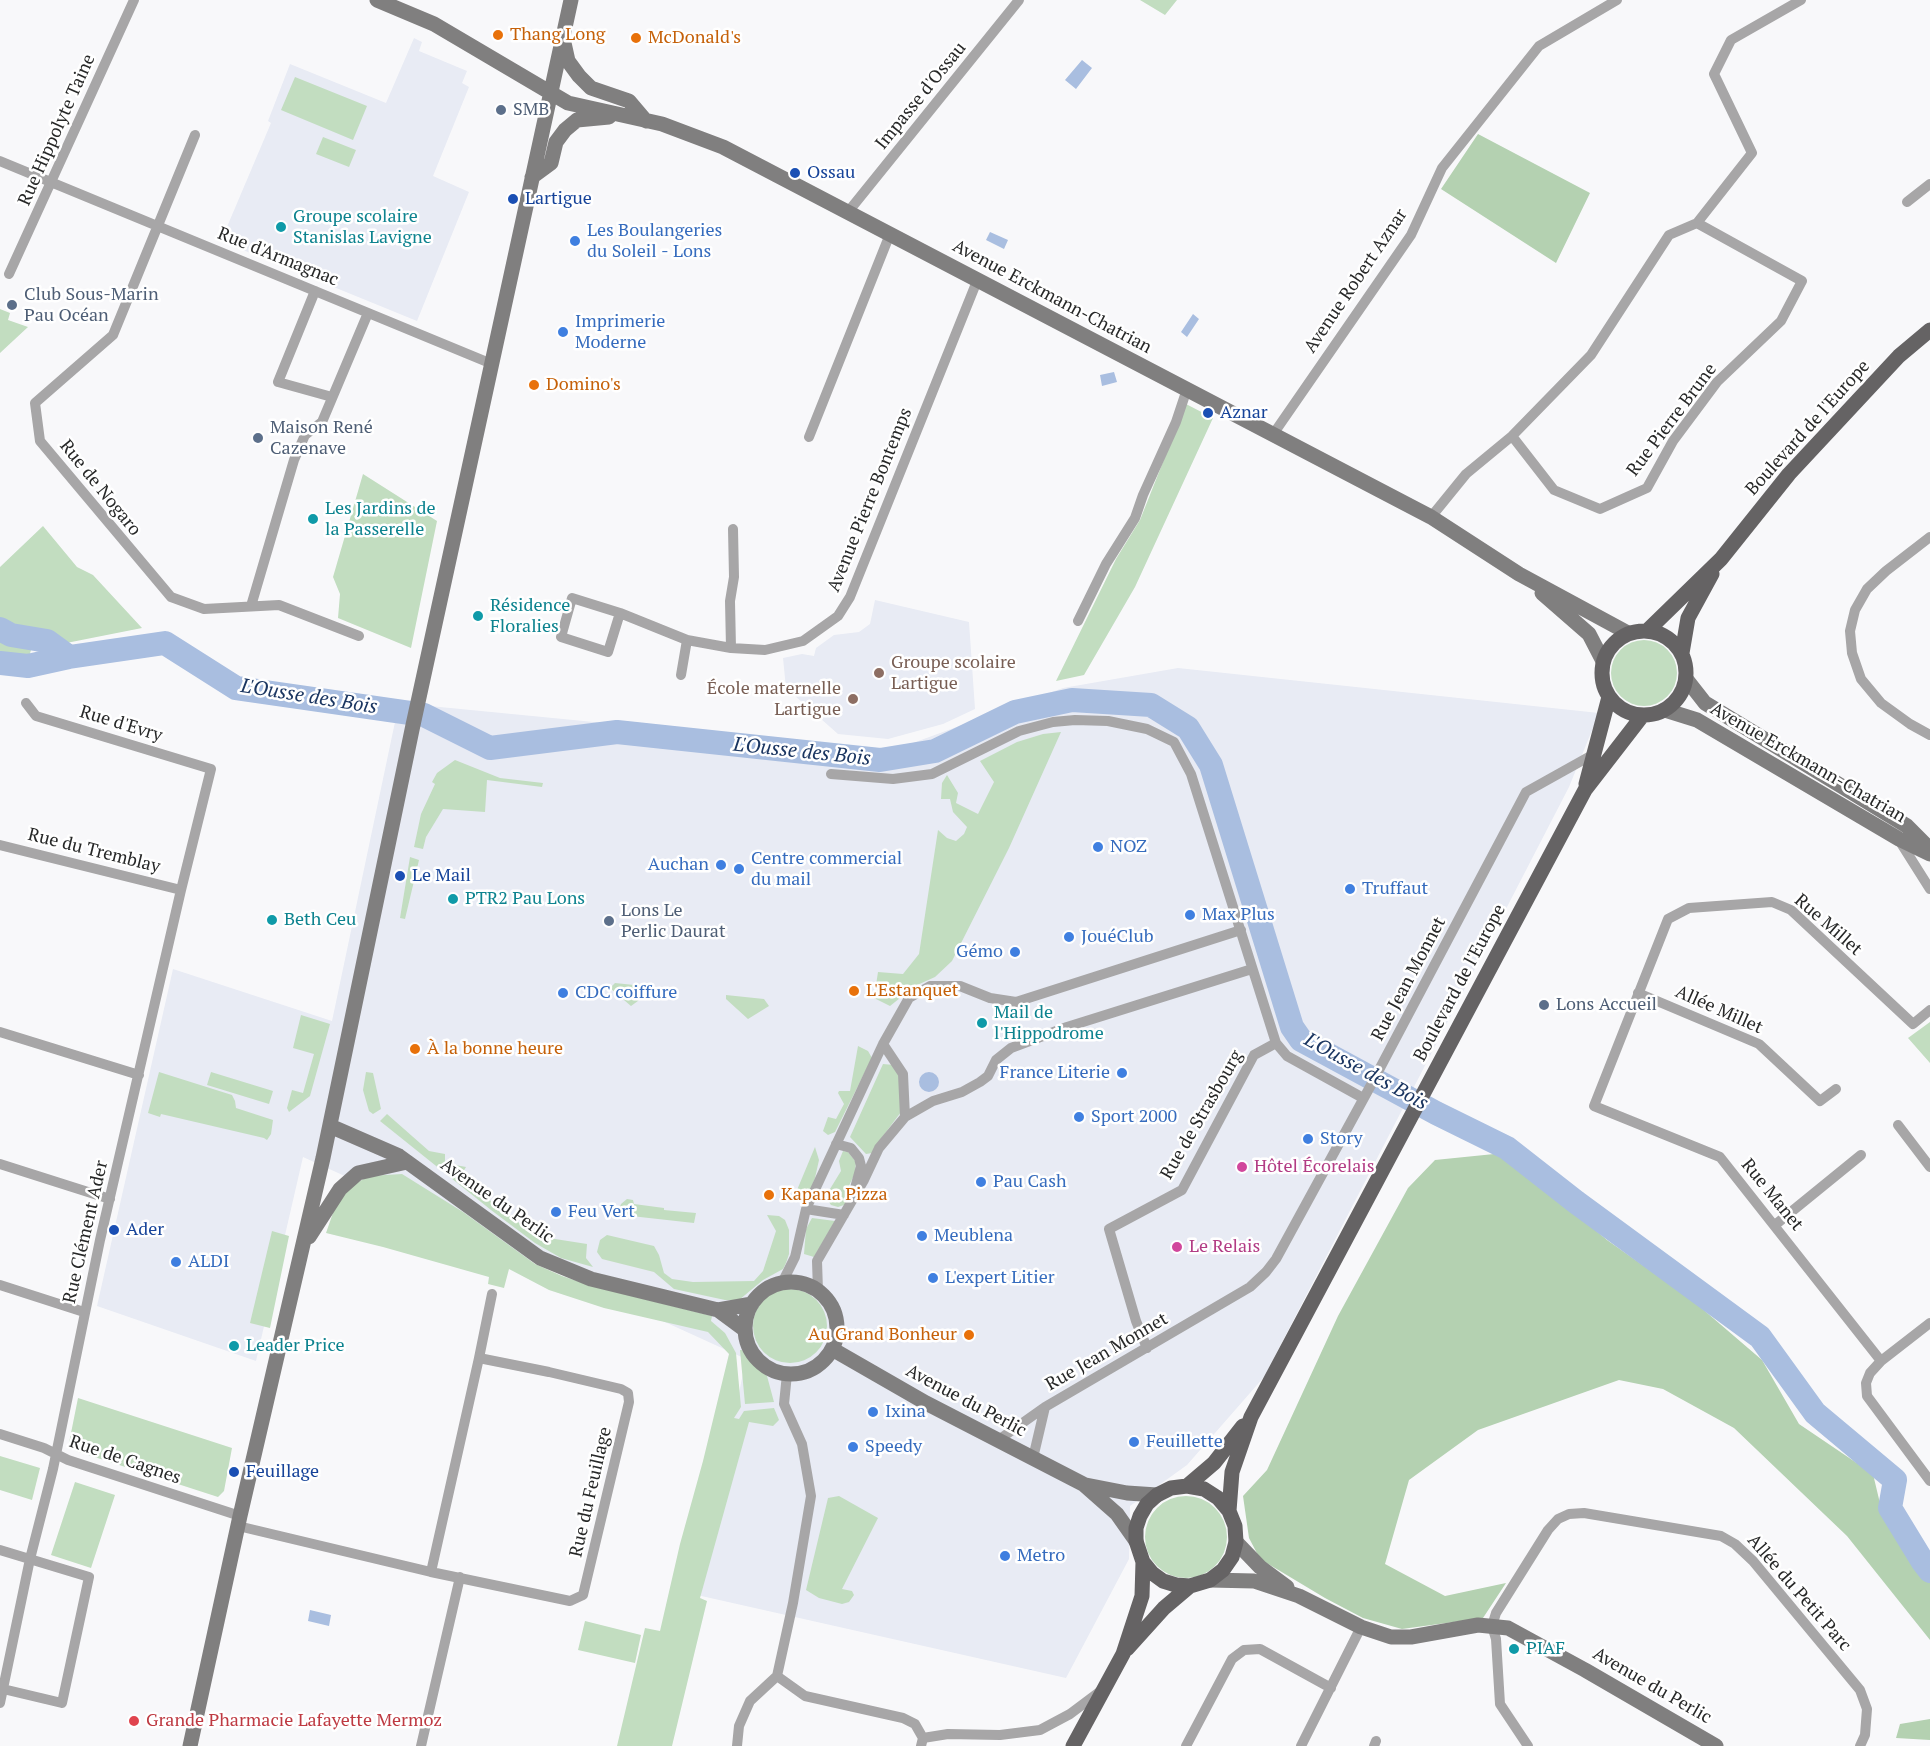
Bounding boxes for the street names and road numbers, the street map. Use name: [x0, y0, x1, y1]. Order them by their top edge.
street label: Impasse d'Ossau: [871, 38, 971, 154]
street label: Rue Hippolyte Taine: [14, 51, 100, 209]
street label: Avenue Robert Aznar: [1300, 205, 1412, 357]
street label: Rue d'Armagnac: [214, 223, 342, 291]
street label: Avenue Erckmann-Chatrian: [949, 235, 1155, 359]
street label: Boulevard de l'Europe: [1742, 356, 1874, 500]
street label: Rue Pierre Brune: [1623, 359, 1721, 481]
street label: Avenue Pierre Bontemps: [823, 405, 917, 595]
street label: Rue de Nogaro: [55, 436, 145, 540]
street label: Avenue Erckmann-Chatrian: [1706, 698, 1910, 828]
street label: Rue d'Evry: [77, 701, 165, 747]
street label: Rue du Tremblay: [26, 824, 162, 878]
street label: Rue Millet: [1790, 890, 1866, 960]
street label: Boulevard de l'Europe: [1409, 901, 1511, 1065]
street label: Rue Jean Monnet: [1367, 913, 1451, 1045]
street label: Allée Millet: [1672, 981, 1766, 1039]
street label: Rue de Strasbourg: [1156, 1047, 1248, 1183]
street label: Avenue du Perlic: [436, 1154, 558, 1248]
street label: Rue Manet: [1736, 1155, 1808, 1235]
street label: Rue Clément Ader: [59, 1159, 113, 1305]
street label: Rue Jean Monnet: [1042, 1308, 1172, 1396]
street label: Avenue du Perlic: [902, 1360, 1030, 1442]
street label: Rue du Feuillage: [566, 1425, 616, 1559]
street label: Rue de Cagnes: [66, 1431, 184, 1489]
street label: Allée du Petit Parc: [1742, 1530, 1856, 1656]
street label: Avenue du Perlic: [1589, 1643, 1715, 1729]

